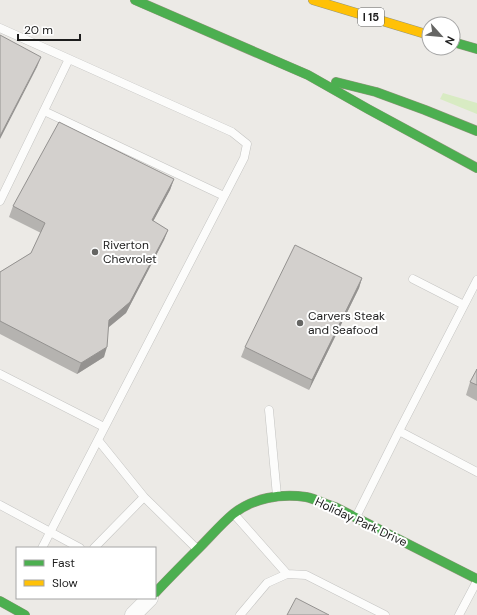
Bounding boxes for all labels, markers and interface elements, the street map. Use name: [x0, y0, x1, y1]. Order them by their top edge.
road number: I 15: [358, 8, 384, 26]
scale bar: [18, 16, 80, 42]
north arrow: [421, 16, 461, 56]
text: 20 m: [24, 22, 53, 38]
text: N: [442, 34, 458, 47]
place label: Riverton Chevrolet: [103, 237, 157, 267]
marker: Riverton Chevrolet: [90, 247, 100, 257]
place label: Carvers Steak and Seafood: [308, 308, 385, 338]
marker: Carvers Steak and Seafood: [295, 318, 305, 328]
street label: Holiday Park Drive: [312, 494, 410, 550]
legend: [16, 547, 156, 599]
text: Fast: [52, 555, 75, 571]
text: Slow: [52, 575, 78, 591]

